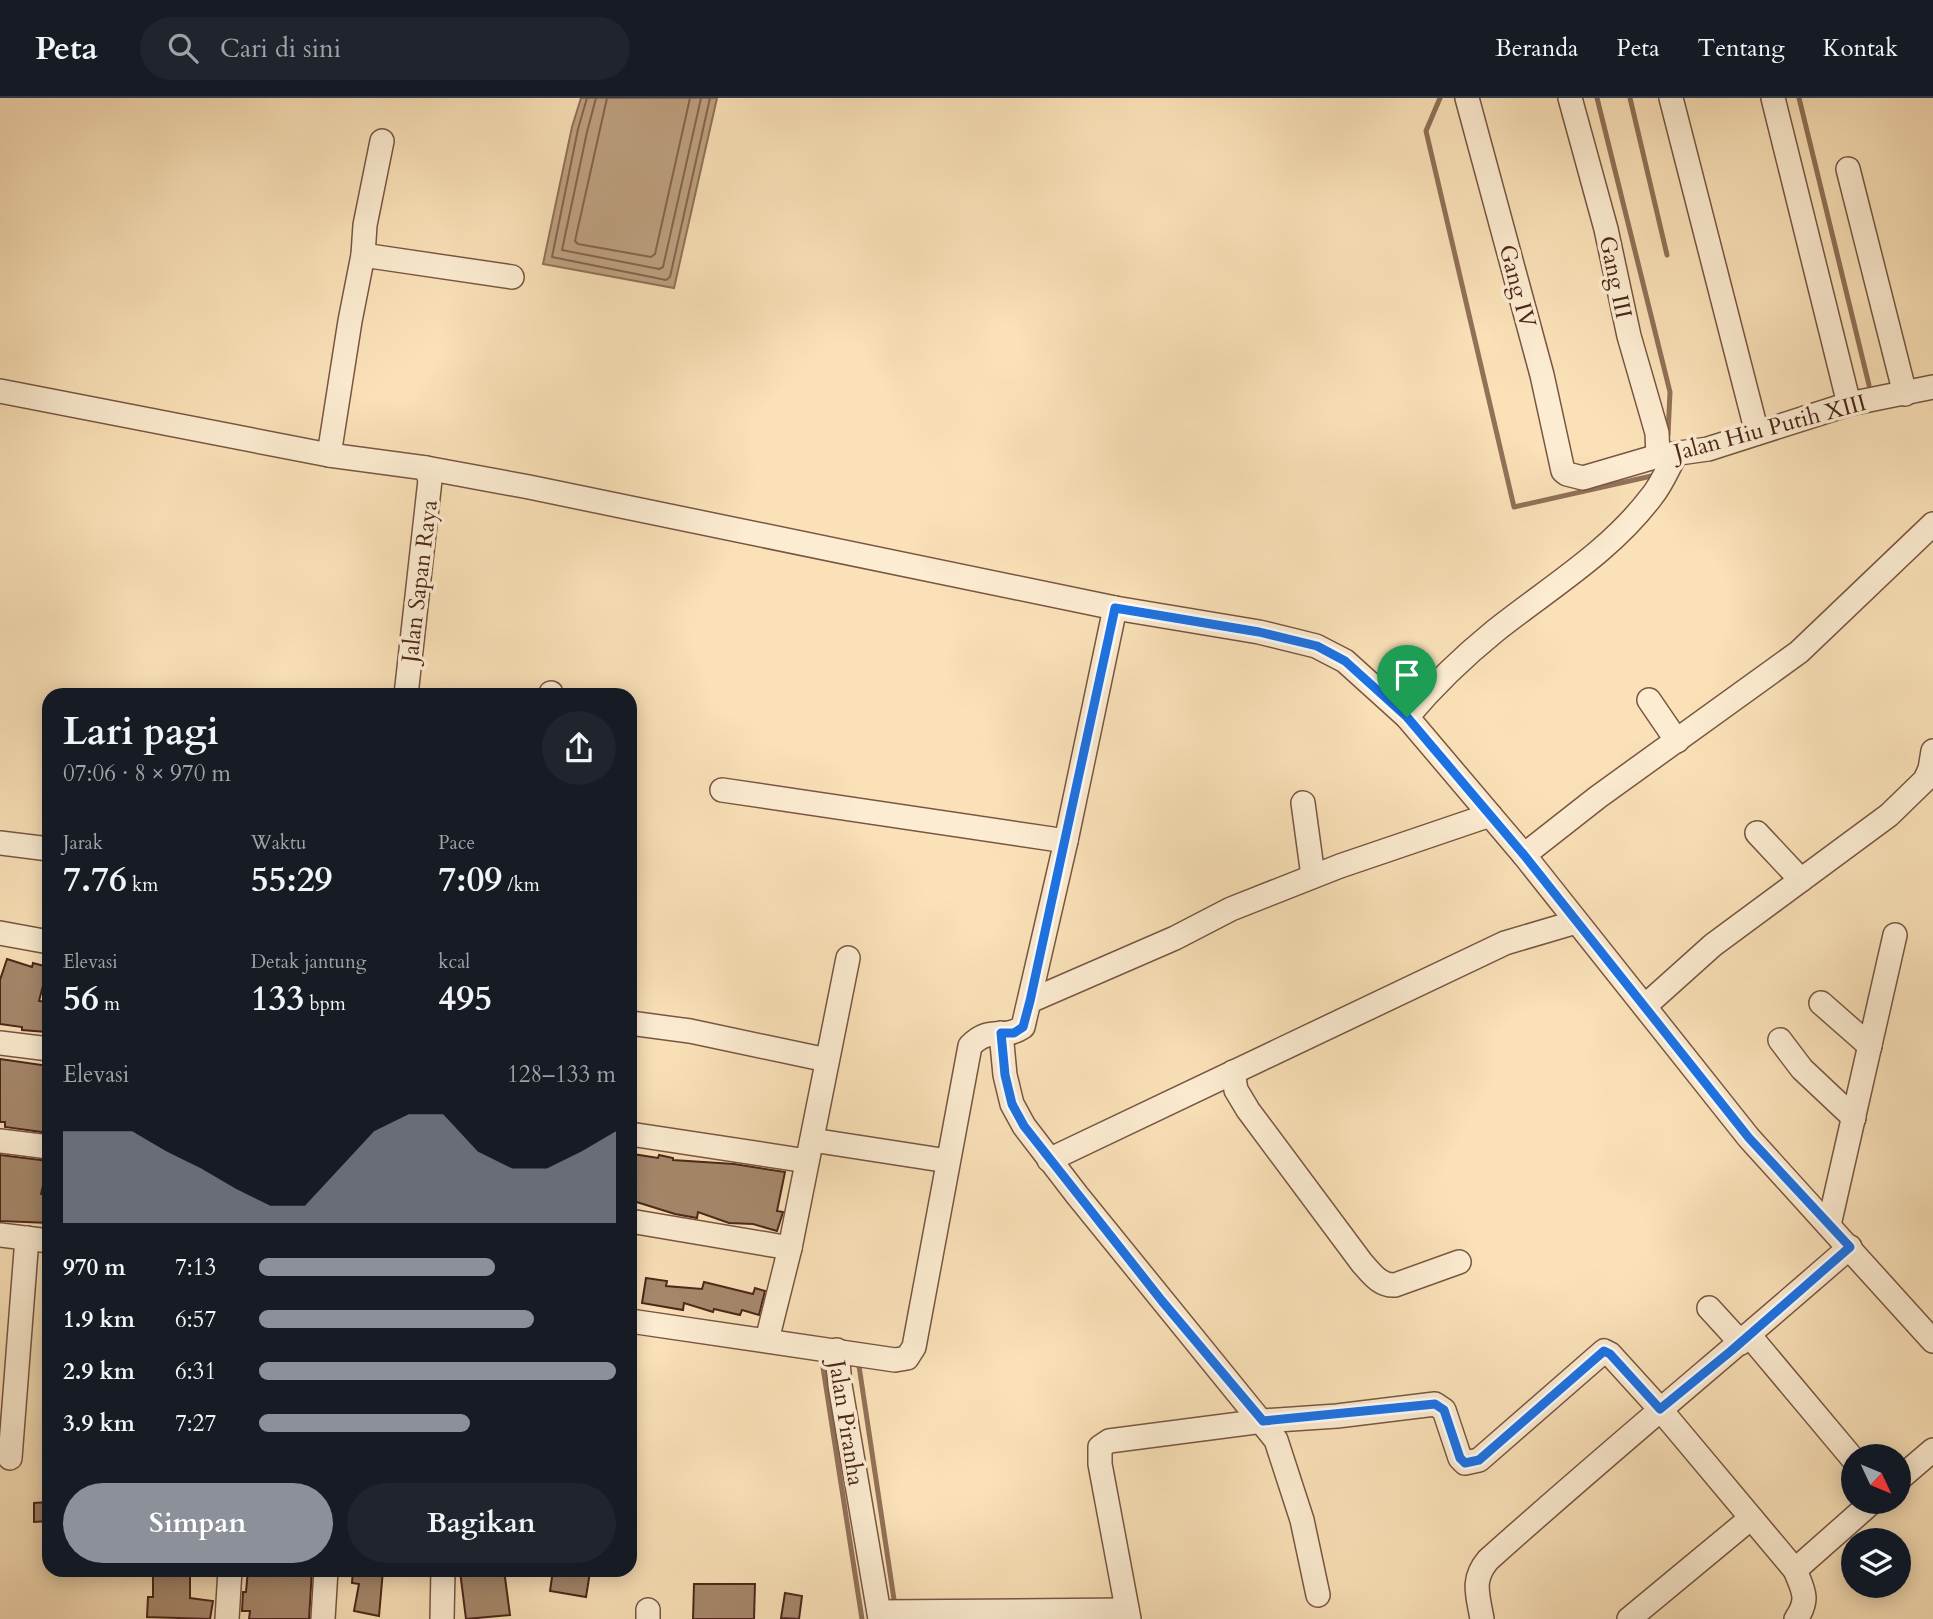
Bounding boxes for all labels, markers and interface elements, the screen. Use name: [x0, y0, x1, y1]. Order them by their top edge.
search box: [140, 17, 630, 80]
text: Peta: [35, 26, 98, 71]
icon: search: [164, 29, 202, 67]
text: Cari di sini: [220, 31, 341, 66]
text: Beranda: [1495, 32, 1578, 65]
text: Peta: [1616, 32, 1660, 65]
text: Tentang: [1698, 32, 1785, 65]
text: Kontak: [1823, 32, 1898, 65]
street label: Gang III: [1592, 233, 1639, 321]
street label: Gang IV: [1492, 241, 1544, 331]
street label: Jalan Hiu Putih XIII: [1668, 387, 1870, 469]
street label: Jalan Sapan Raya: [394, 498, 445, 667]
pin: [1377, 645, 1437, 717]
icon: arrive: [1388, 656, 1426, 694]
text: Lari pagi: [63, 706, 219, 758]
button: share: [542, 711, 616, 785]
text: 07:06 · 8 × 970 m: [63, 758, 231, 789]
text: Jarak: [63, 830, 103, 856]
text: Waktu: [251, 830, 306, 856]
text: Pace: [438, 830, 475, 856]
text: 7.76: [63, 856, 127, 904]
text: 55:29: [251, 856, 333, 904]
text: 7:09: [438, 856, 502, 904]
text: km: [127, 872, 158, 898]
text: /km: [502, 872, 540, 898]
text: Elevasi: [63, 949, 118, 975]
text: Detak jantung: [251, 949, 366, 975]
text: kcal: [438, 949, 470, 975]
text: 56: [63, 975, 99, 1023]
text: 133: [251, 975, 304, 1023]
text: 495: [438, 975, 492, 1023]
text: m: [99, 991, 120, 1017]
text: bpm: [304, 991, 346, 1017]
text: Elevasi: [63, 1059, 129, 1090]
text: 128–133 m: [507, 1059, 616, 1090]
text: 970 m: [63, 1252, 126, 1283]
text: 7:13: [175, 1252, 216, 1283]
text: 1.9 km: [63, 1304, 135, 1335]
text: 6:57: [175, 1304, 216, 1335]
street label: Jalan Piranha: [821, 1355, 872, 1488]
text: 2.9 km: [63, 1356, 135, 1387]
text: 6:31: [175, 1356, 216, 1387]
text: 3.9 km: [63, 1408, 135, 1439]
text: 7:27: [175, 1408, 216, 1439]
north arrow: [1841, 1444, 1911, 1514]
map controls: [1841, 1444, 1911, 1598]
button: Simpan: [63, 1483, 333, 1563]
button: Bagikan: [347, 1483, 616, 1563]
button: layers: [1841, 1528, 1911, 1598]

